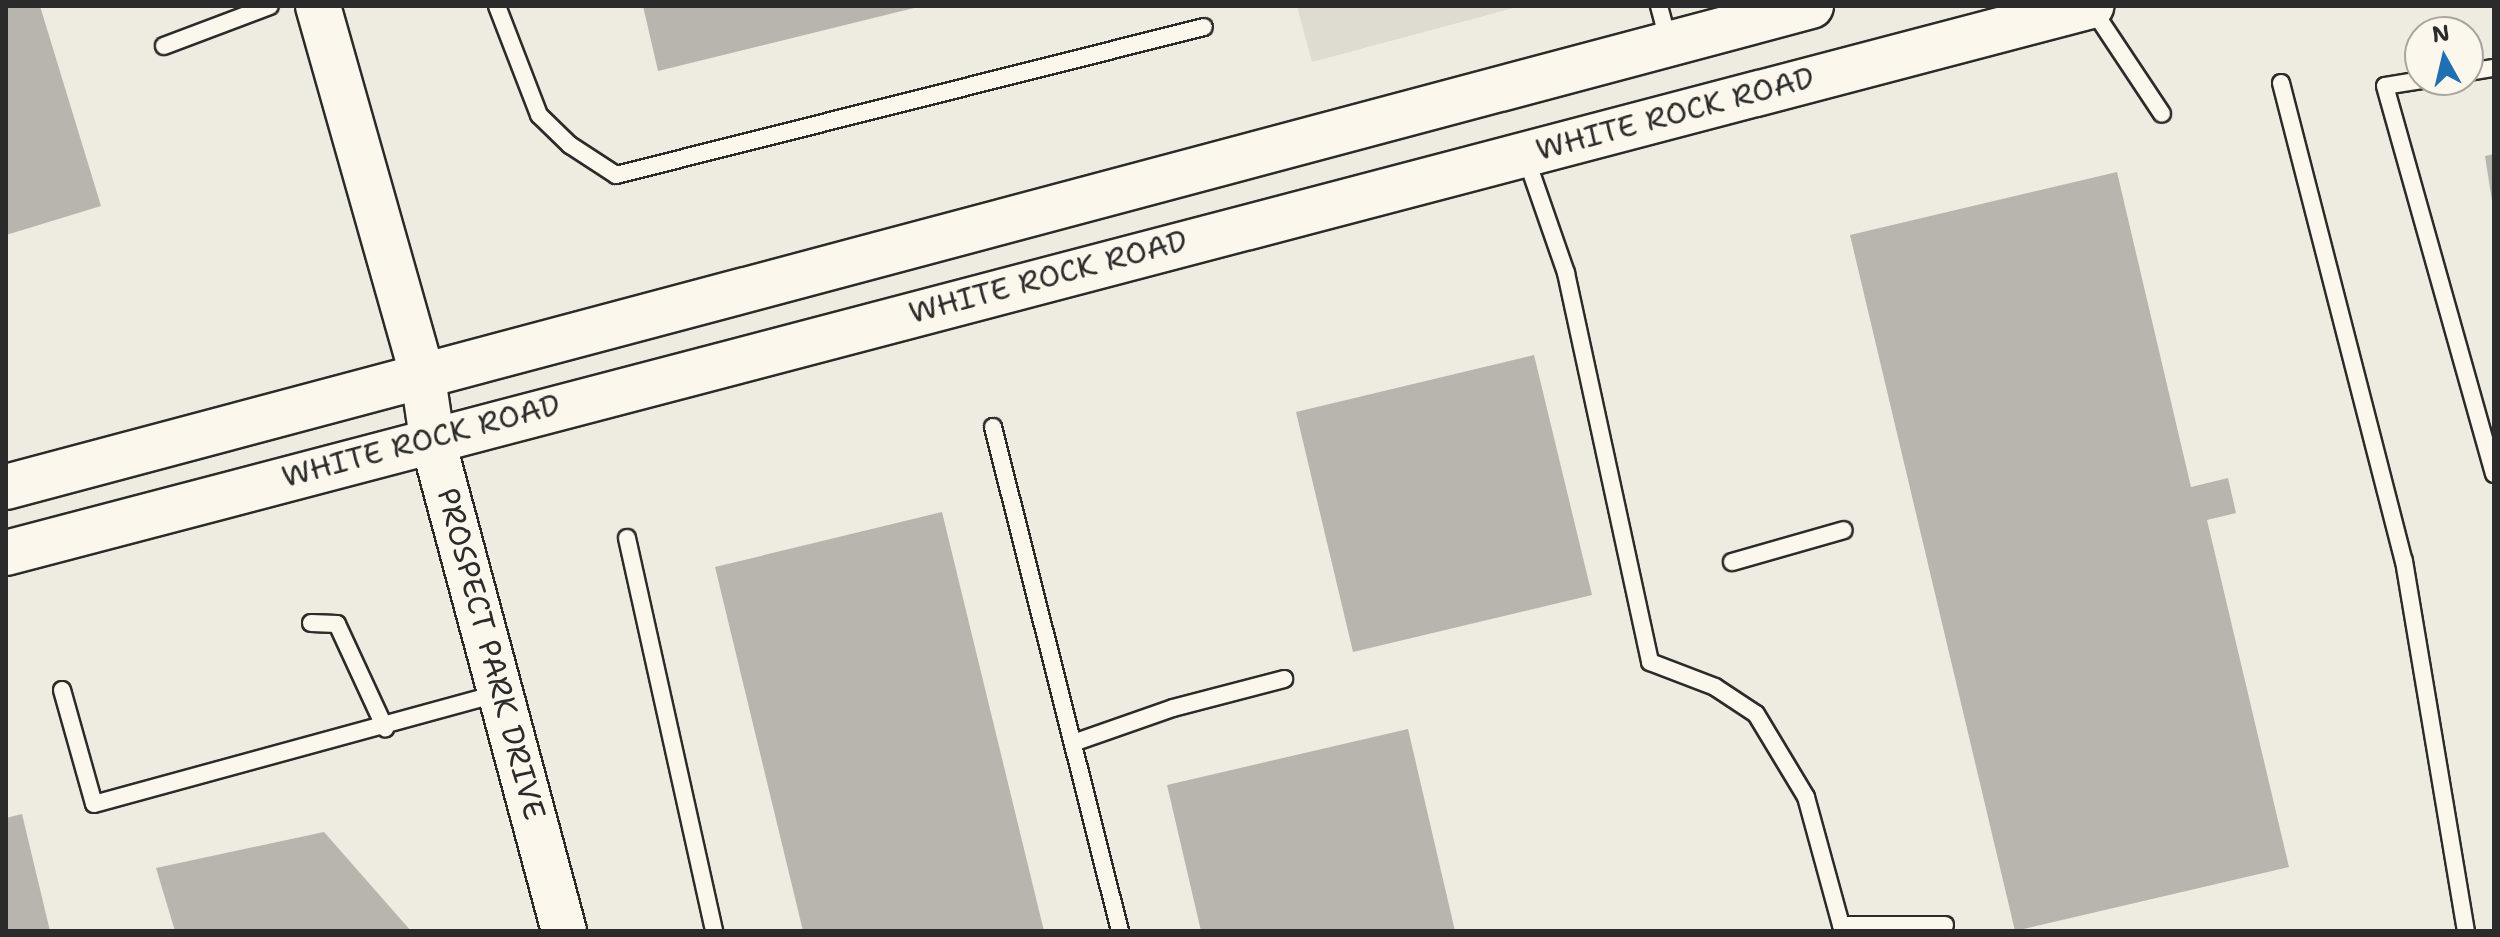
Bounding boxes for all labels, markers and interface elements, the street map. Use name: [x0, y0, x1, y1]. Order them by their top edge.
north arrow: [2404, 16, 2484, 96]
text: N: [2430, 18, 2452, 49]
street label: WHITE ROCK ROAD: [1532, 60, 1818, 168]
street label: WHITE ROCK ROAD: [905, 223, 1191, 331]
street label: WHITE ROCK ROAD: [278, 387, 564, 495]
street label: PROSPECT PARK DRIVE: [429, 484, 553, 824]

